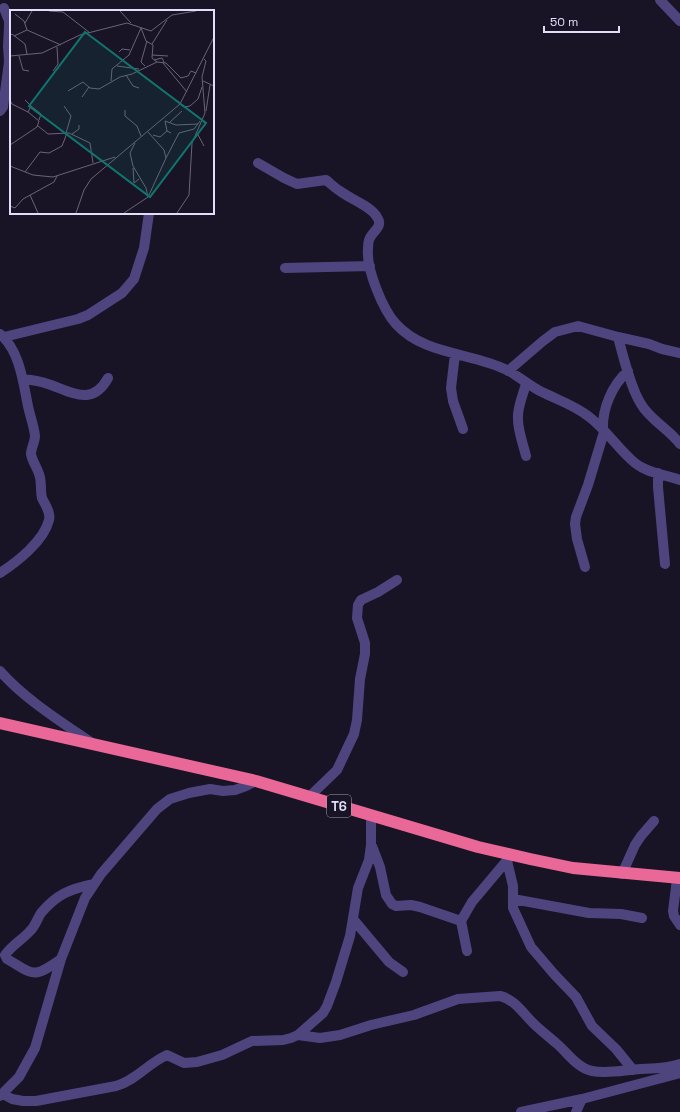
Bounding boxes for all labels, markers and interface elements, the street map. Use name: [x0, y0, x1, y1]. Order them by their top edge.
scale bar: [544, 8, 619, 34]
inset map: [10, 10, 214, 214]
text: 50 m: [550, 14, 578, 30]
road number: T6: [327, 795, 351, 817]

